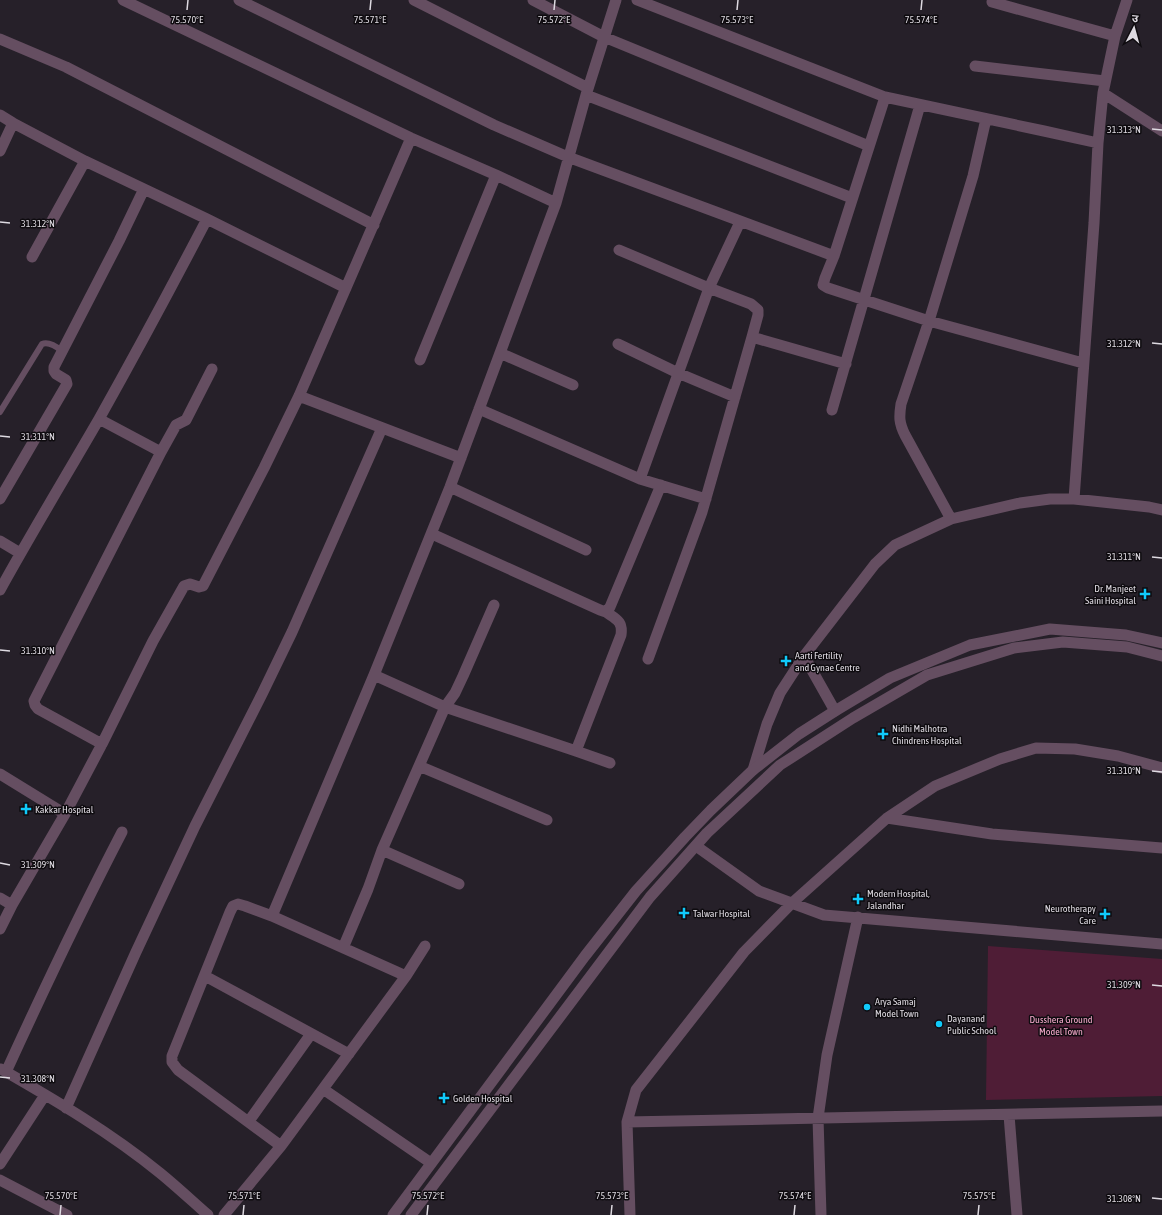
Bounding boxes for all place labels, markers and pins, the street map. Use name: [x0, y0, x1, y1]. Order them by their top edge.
place label: Dr. Manjeet Saini Hospital: [1085, 583, 1136, 606]
marker: Dr. Manjeet Saini Hospital: [1139, 588, 1151, 600]
place label: Aarti Fertility and Gynae Centre: [795, 650, 860, 673]
marker: Aarti Fertility and Gynae Centre: [780, 655, 792, 667]
place label: Nidhi Malhotra Chindrens Hospital: [892, 723, 962, 746]
marker: Nidhi Malhotra Chindrens Hospital: [877, 728, 889, 740]
marker: Kakkar Hospital: [20, 803, 32, 815]
place label: Kakkar Hospital: [35, 804, 94, 815]
place label: Modern Hospital, Jalandhar: [867, 888, 930, 911]
marker: Modern Hospital, Jalandhar: [852, 893, 864, 905]
place label: Neurotherapy Care: [1045, 903, 1096, 926]
marker: Talwar Hospital: [678, 907, 690, 919]
place label: Talwar Hospital: [693, 908, 750, 919]
marker: Neurotherapy Care: [1099, 908, 1111, 920]
place label: Arya Samaj Model Town: [875, 996, 919, 1019]
marker: Arya Samaj Model Town: [862, 1002, 872, 1012]
place label: Dayanand Public School: [947, 1013, 997, 1036]
marker: Dayanand Public School: [934, 1019, 944, 1029]
marker: Golden Hospital: [438, 1092, 450, 1104]
place label: Golden Hospital: [453, 1093, 513, 1104]

